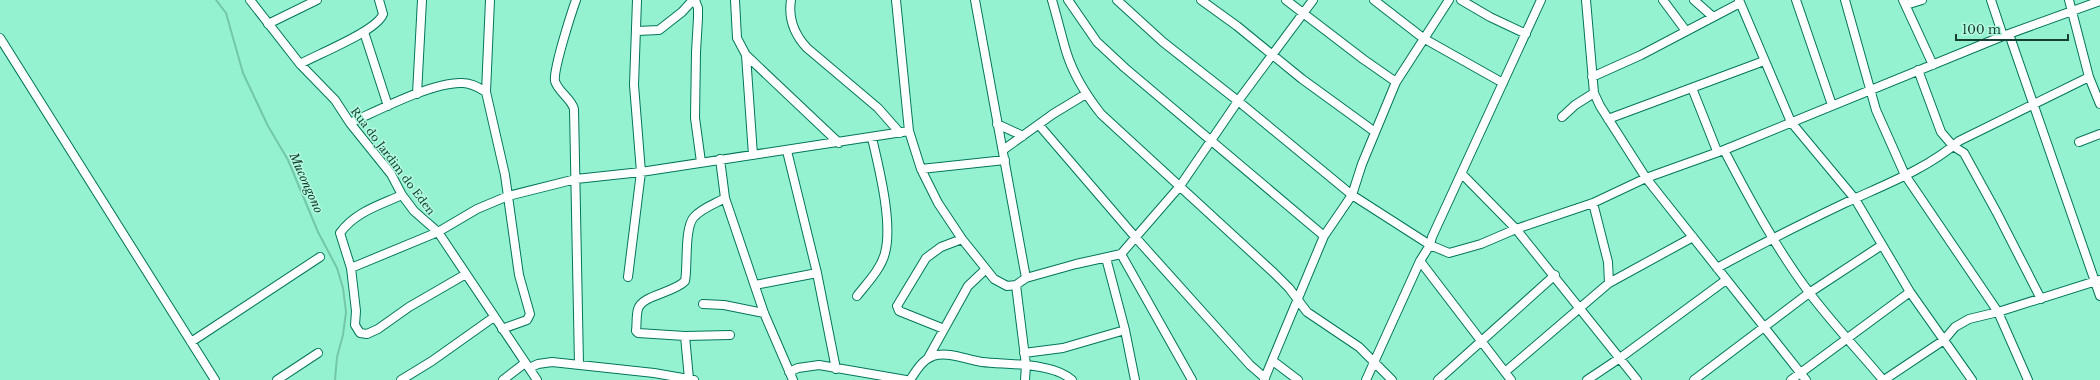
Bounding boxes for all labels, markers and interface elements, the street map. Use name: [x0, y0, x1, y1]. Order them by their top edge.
scale bar: [1956, 16, 2068, 42]
text: 100 m: [1962, 22, 2001, 37]
street label: Rua do Jardim do Eden: [348, 104, 438, 218]
water label: Mucongono: [286, 149, 326, 215]

